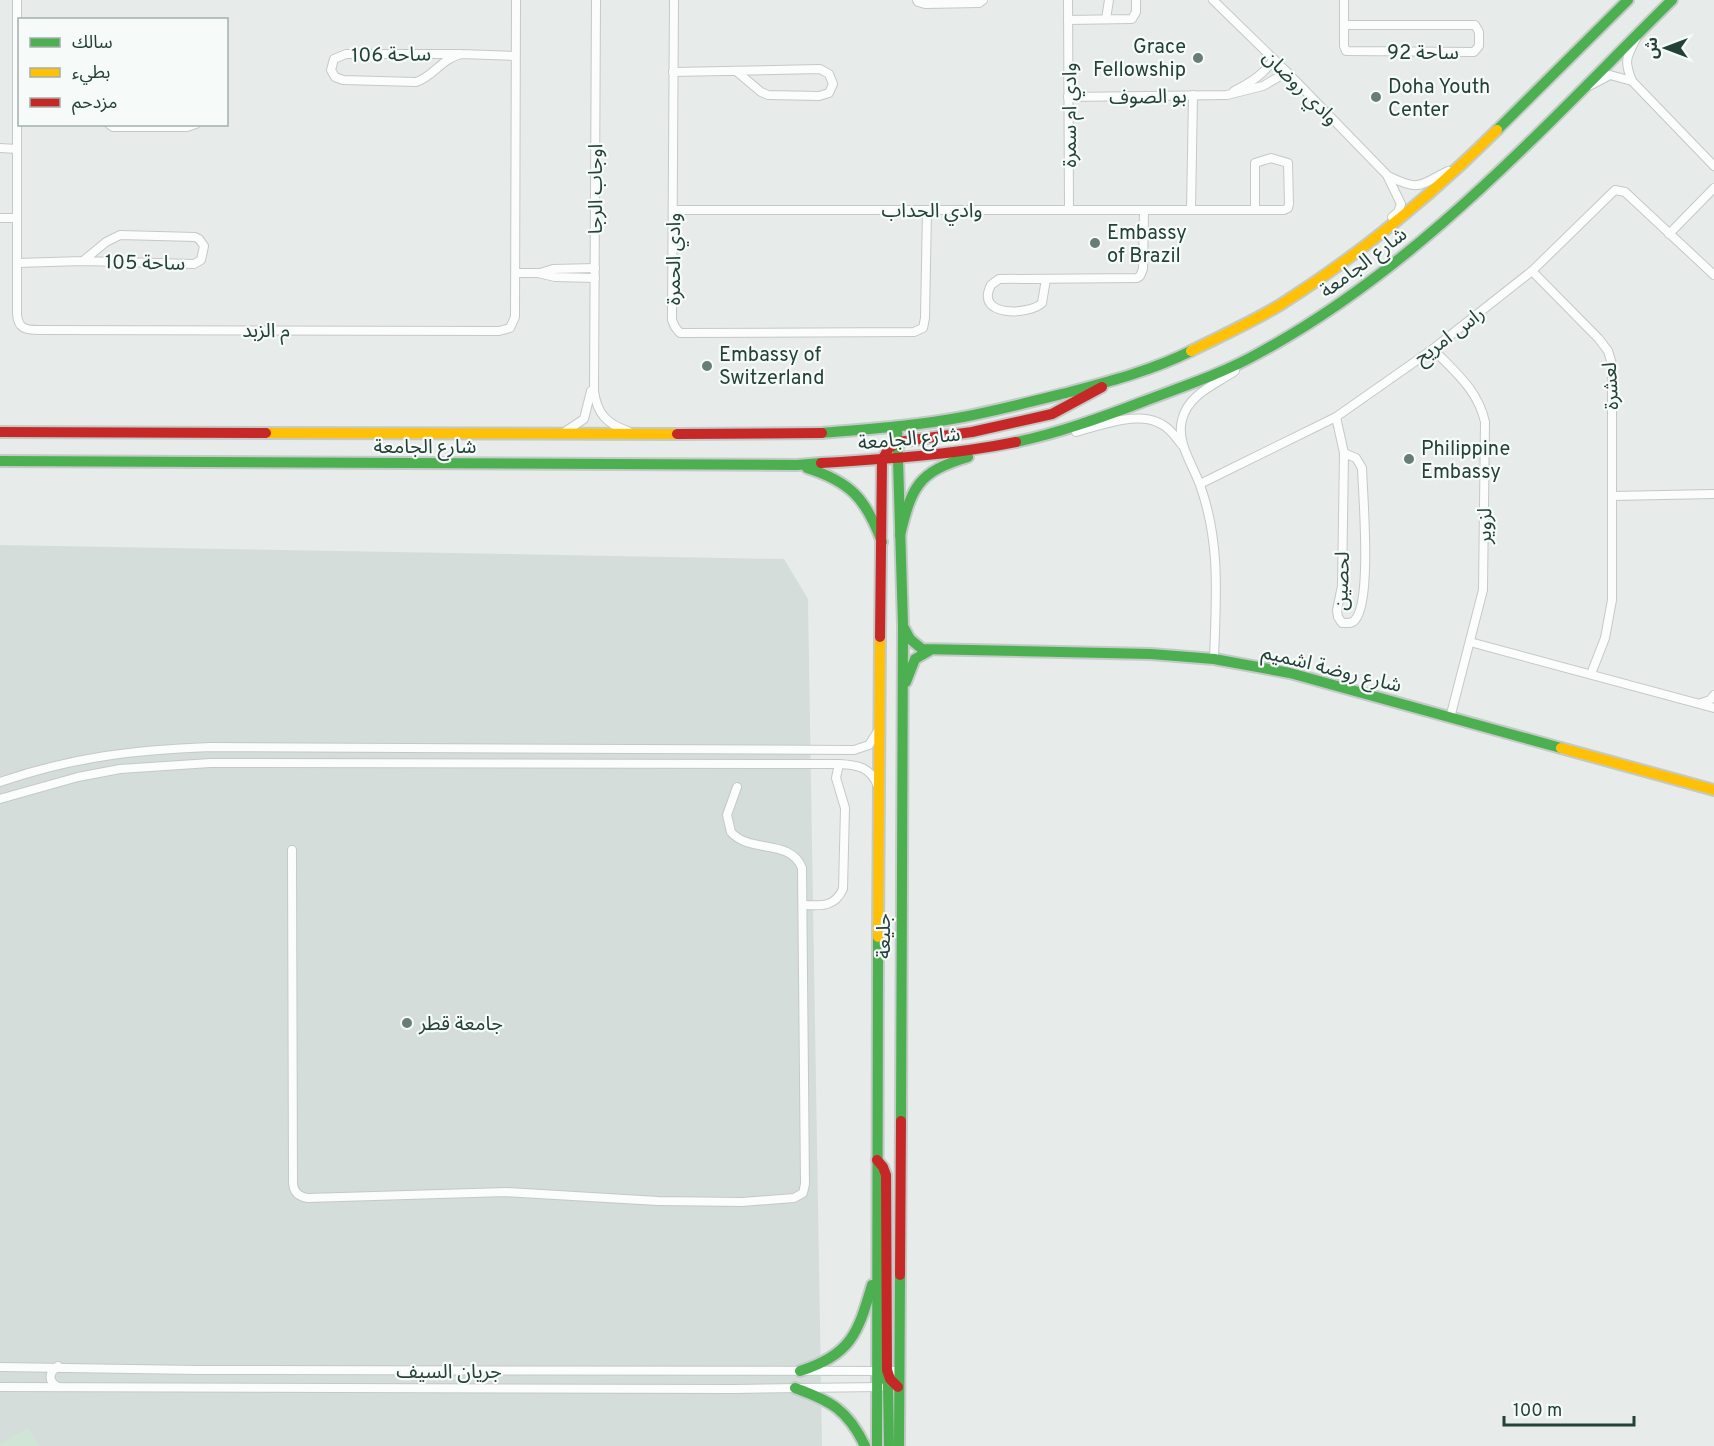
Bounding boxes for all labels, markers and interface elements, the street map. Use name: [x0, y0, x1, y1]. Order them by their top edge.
legend: [18, 18, 228, 126]
north arrow: [1636, 18, 1696, 78]
text: سالك: [72, 32, 113, 55]
place label: Grace Fellowship: [1093, 35, 1186, 84]
text: ش: [1643, 37, 1663, 59]
street label: ساحة 92: [1387, 41, 1459, 67]
street label: ساحة 106: [351, 42, 431, 70]
street label: وادي روضان: [1256, 45, 1343, 132]
marker: Grace Fellowship: [1191, 51, 1205, 65]
text: بطيء: [72, 62, 110, 85]
street label: وادي ام سمرة: [1058, 63, 1085, 167]
place label: Doha Youth Center: [1388, 75, 1490, 124]
street label: بو الصوف: [1109, 84, 1187, 112]
marker: Doha Youth Center: [1369, 90, 1383, 104]
text: مزدحم: [72, 92, 117, 115]
street label: اوجاب الرجا: [584, 144, 610, 234]
street label: وادي الحداب: [881, 199, 983, 226]
street label: وادي الحمرة: [662, 213, 689, 305]
place label: Embassy of Brazil: [1107, 221, 1187, 270]
street label: شارع الجامعة: [1315, 222, 1413, 305]
marker: Embassy of Brazil: [1088, 236, 1102, 250]
street label: ساحة 105: [105, 250, 185, 278]
street label: راس امريح: [1410, 302, 1491, 372]
street label: م الزبد: [242, 319, 290, 345]
place label: Embassy of Switzerland: [719, 343, 824, 392]
marker: Embassy of Switzerland: [700, 359, 714, 373]
street label: لعشرة: [1598, 361, 1626, 410]
street label: شارع الجامعة: [857, 423, 962, 457]
street label: شارع الجامعة: [374, 435, 476, 461]
place label: Philippine Embassy: [1421, 437, 1510, 486]
marker: Philippine Embassy: [1402, 452, 1416, 466]
street label: لزوير: [1473, 508, 1499, 545]
street label: لحصين: [1329, 551, 1357, 611]
street label: شارع روضة اشميم: [1259, 640, 1404, 700]
street label: جليعة: [872, 913, 898, 959]
place label: جامعة قطر: [418, 1012, 503, 1038]
marker: جامعة قطر: [400, 1016, 414, 1030]
street label: جريان السيف: [396, 1360, 502, 1386]
scale bar: [1504, 1389, 1634, 1427]
text: 100 m: [1513, 1400, 1562, 1423]

